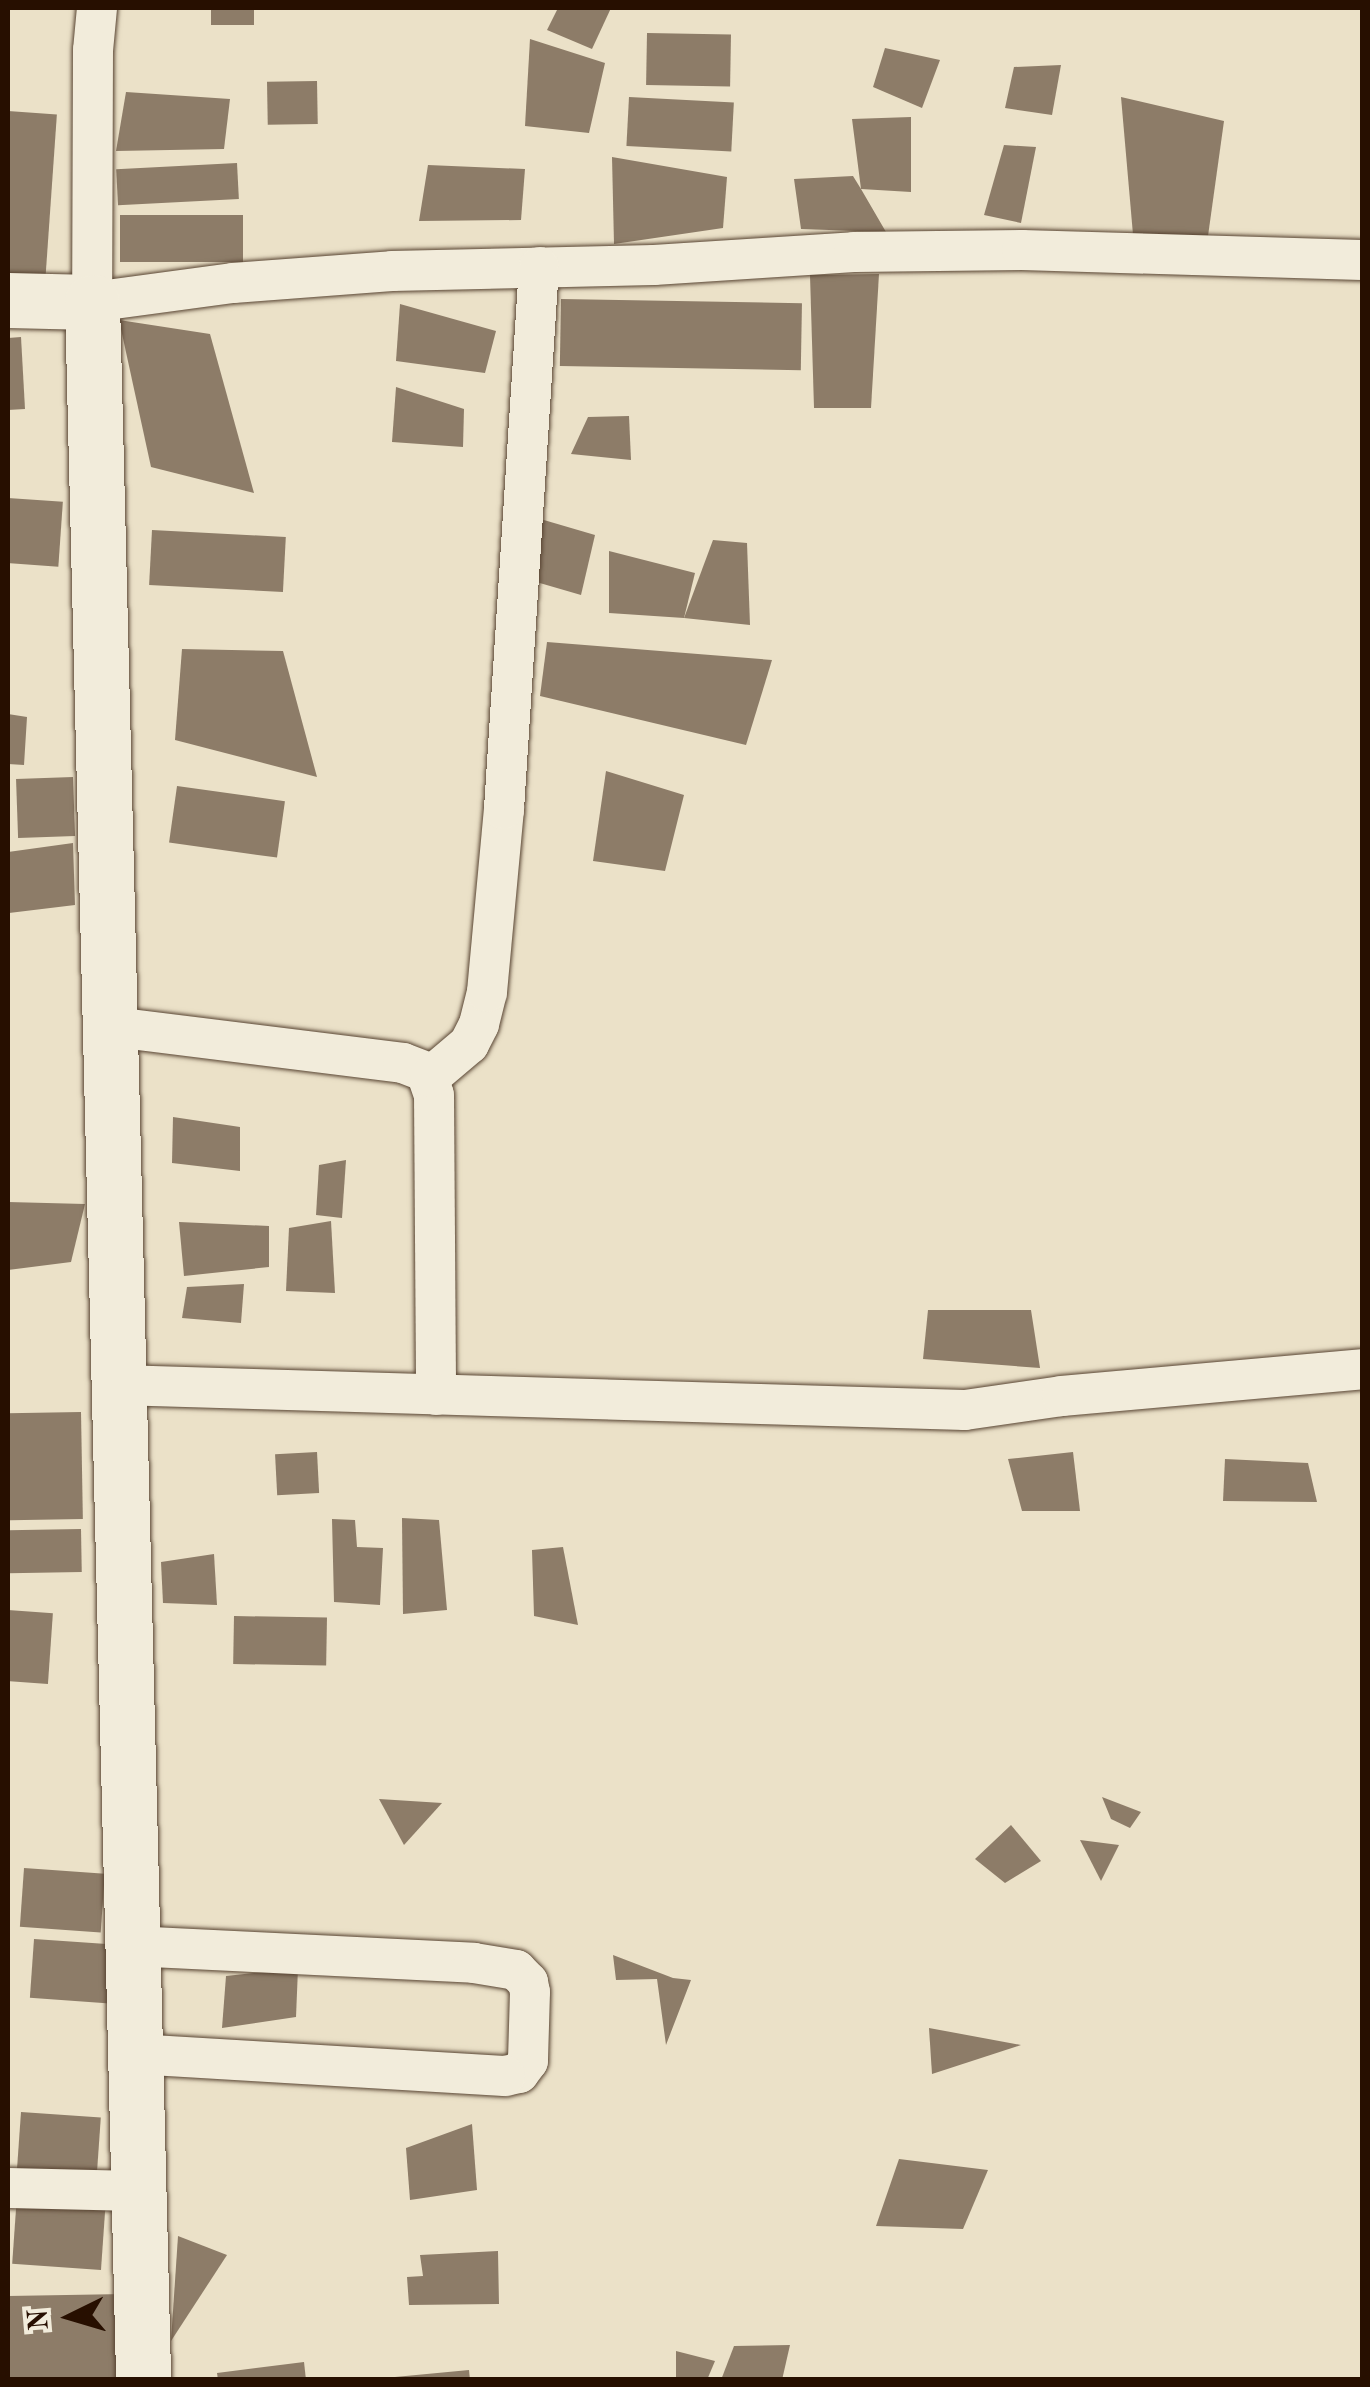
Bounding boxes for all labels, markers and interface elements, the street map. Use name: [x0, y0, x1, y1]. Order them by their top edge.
north arrow: [20, 2267, 120, 2367]
text: N: [25, 2308, 55, 2331]

